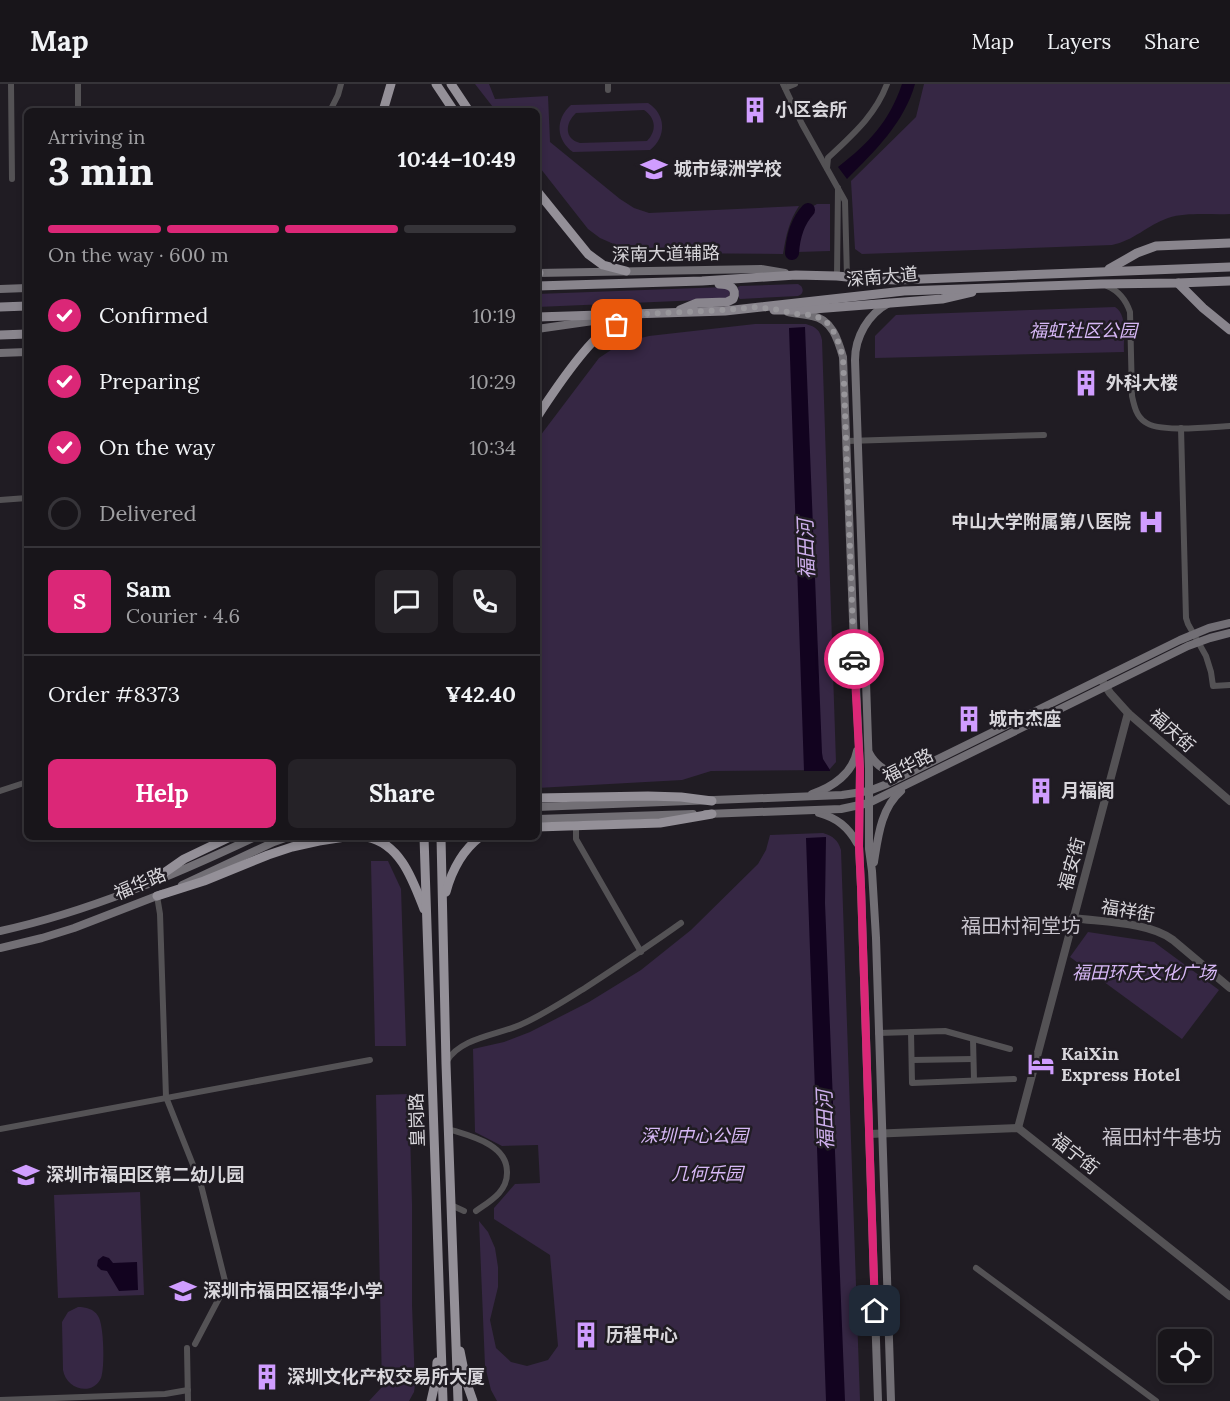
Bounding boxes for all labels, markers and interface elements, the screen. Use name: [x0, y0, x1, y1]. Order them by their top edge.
text: Map: [30, 23, 89, 59]
text: Map: [971, 28, 1014, 55]
text: Layers: [1047, 28, 1111, 55]
text: Share: [1144, 28, 1200, 55]
building icon: 小区会所: [740, 95, 770, 125]
place label: 小区会所: [775, 98, 847, 121]
text: Arriving in: [48, 124, 145, 149]
text: 10:44–10:49: [398, 145, 516, 173]
text: 3 min: [48, 146, 154, 196]
school or university icon: 城市绿洲学校: [639, 154, 669, 184]
place label: 城市绿洲学校: [674, 157, 782, 180]
street label: 深南大道辅路: [612, 241, 720, 266]
text: On the way · 600 m: [48, 242, 229, 267]
street label: 深南大道: [845, 262, 919, 291]
icon: check: [48, 299, 81, 332]
pin: [591, 299, 642, 350]
text: Confirmed: [99, 301, 208, 329]
text: 10:19: [472, 303, 516, 328]
icon: bag: [600, 308, 633, 341]
park label: 福虹社区公园: [1029, 319, 1140, 342]
icon: check: [48, 365, 81, 398]
text: Preparing: [99, 367, 199, 395]
building icon: 外科大楼: [1071, 368, 1101, 398]
text: 10:29: [469, 369, 516, 394]
place label: 外科大楼: [1106, 371, 1178, 394]
icon: check: [48, 431, 81, 464]
text: On the way: [99, 433, 215, 461]
text: 10:34: [469, 435, 516, 460]
text: Delivered: [99, 499, 197, 527]
hospital icon: 中山大学附属第八医院: [1136, 507, 1166, 537]
place label: 中山大学附属第八医院: [951, 510, 1131, 533]
water label: 福田河: [792, 515, 819, 579]
button: chat: [375, 570, 438, 633]
button: phone: [453, 570, 516, 633]
text: Sam: [126, 575, 171, 603]
text: S: [73, 587, 86, 615]
text: Courier · 4.6: [126, 603, 240, 628]
courier: [824, 629, 884, 689]
icon: car: [838, 643, 871, 676]
text: Order #8373: [48, 680, 180, 708]
text: ¥42.40: [445, 680, 516, 708]
building icon: 城市杰座: [954, 704, 984, 734]
street label: 福庆街: [1144, 704, 1200, 757]
place label: 城市杰座: [989, 707, 1061, 730]
street label: 福华路: [878, 743, 937, 788]
button: Help: [48, 759, 276, 828]
button: Share: [288, 759, 516, 828]
building icon: 月福阁: [1026, 776, 1056, 806]
place label: 月福阁: [1061, 779, 1115, 802]
street label: 福安街: [1053, 835, 1090, 893]
street label: 福华路: [110, 862, 169, 905]
street label: 福祥街: [1100, 894, 1157, 927]
district label: 福田村祠堂坊: [961, 913, 1081, 938]
park label: 福田环庆文化广场: [1072, 961, 1218, 984]
place label: KaiXin Express Hotel: [1061, 1042, 1181, 1086]
hotel icon: KaiXin Express Hotel: [1026, 1049, 1056, 1079]
water label: 福田河: [811, 1086, 838, 1150]
street label: 皇岗路: [404, 1093, 429, 1147]
park label: 深圳中心公园: [640, 1124, 751, 1147]
district label: 福田村牛巷坊: [1102, 1124, 1222, 1149]
street label: 福宁街: [1047, 1128, 1104, 1179]
school or university icon: 深圳市福田区第二幼儿园: [11, 1160, 41, 1190]
park label: 几何乐园: [671, 1162, 746, 1185]
place label: 深圳市福田区第二幼儿园: [46, 1163, 244, 1186]
school or university icon: 深圳市福田区福华小学: [168, 1276, 198, 1306]
place label: 深圳市福田区福华小学: [203, 1279, 383, 1302]
pin: [849, 1285, 900, 1336]
icon: home: [858, 1294, 891, 1327]
building icon: 历程中心: [571, 1320, 601, 1350]
place label: 历程中心: [606, 1323, 678, 1346]
map controls: [1158, 1329, 1212, 1383]
button: locate: [1158, 1329, 1212, 1383]
building icon: 深圳文化产权交易所大厦: [252, 1362, 282, 1392]
place label: 深圳文化产权交易所大厦: [287, 1365, 485, 1388]

